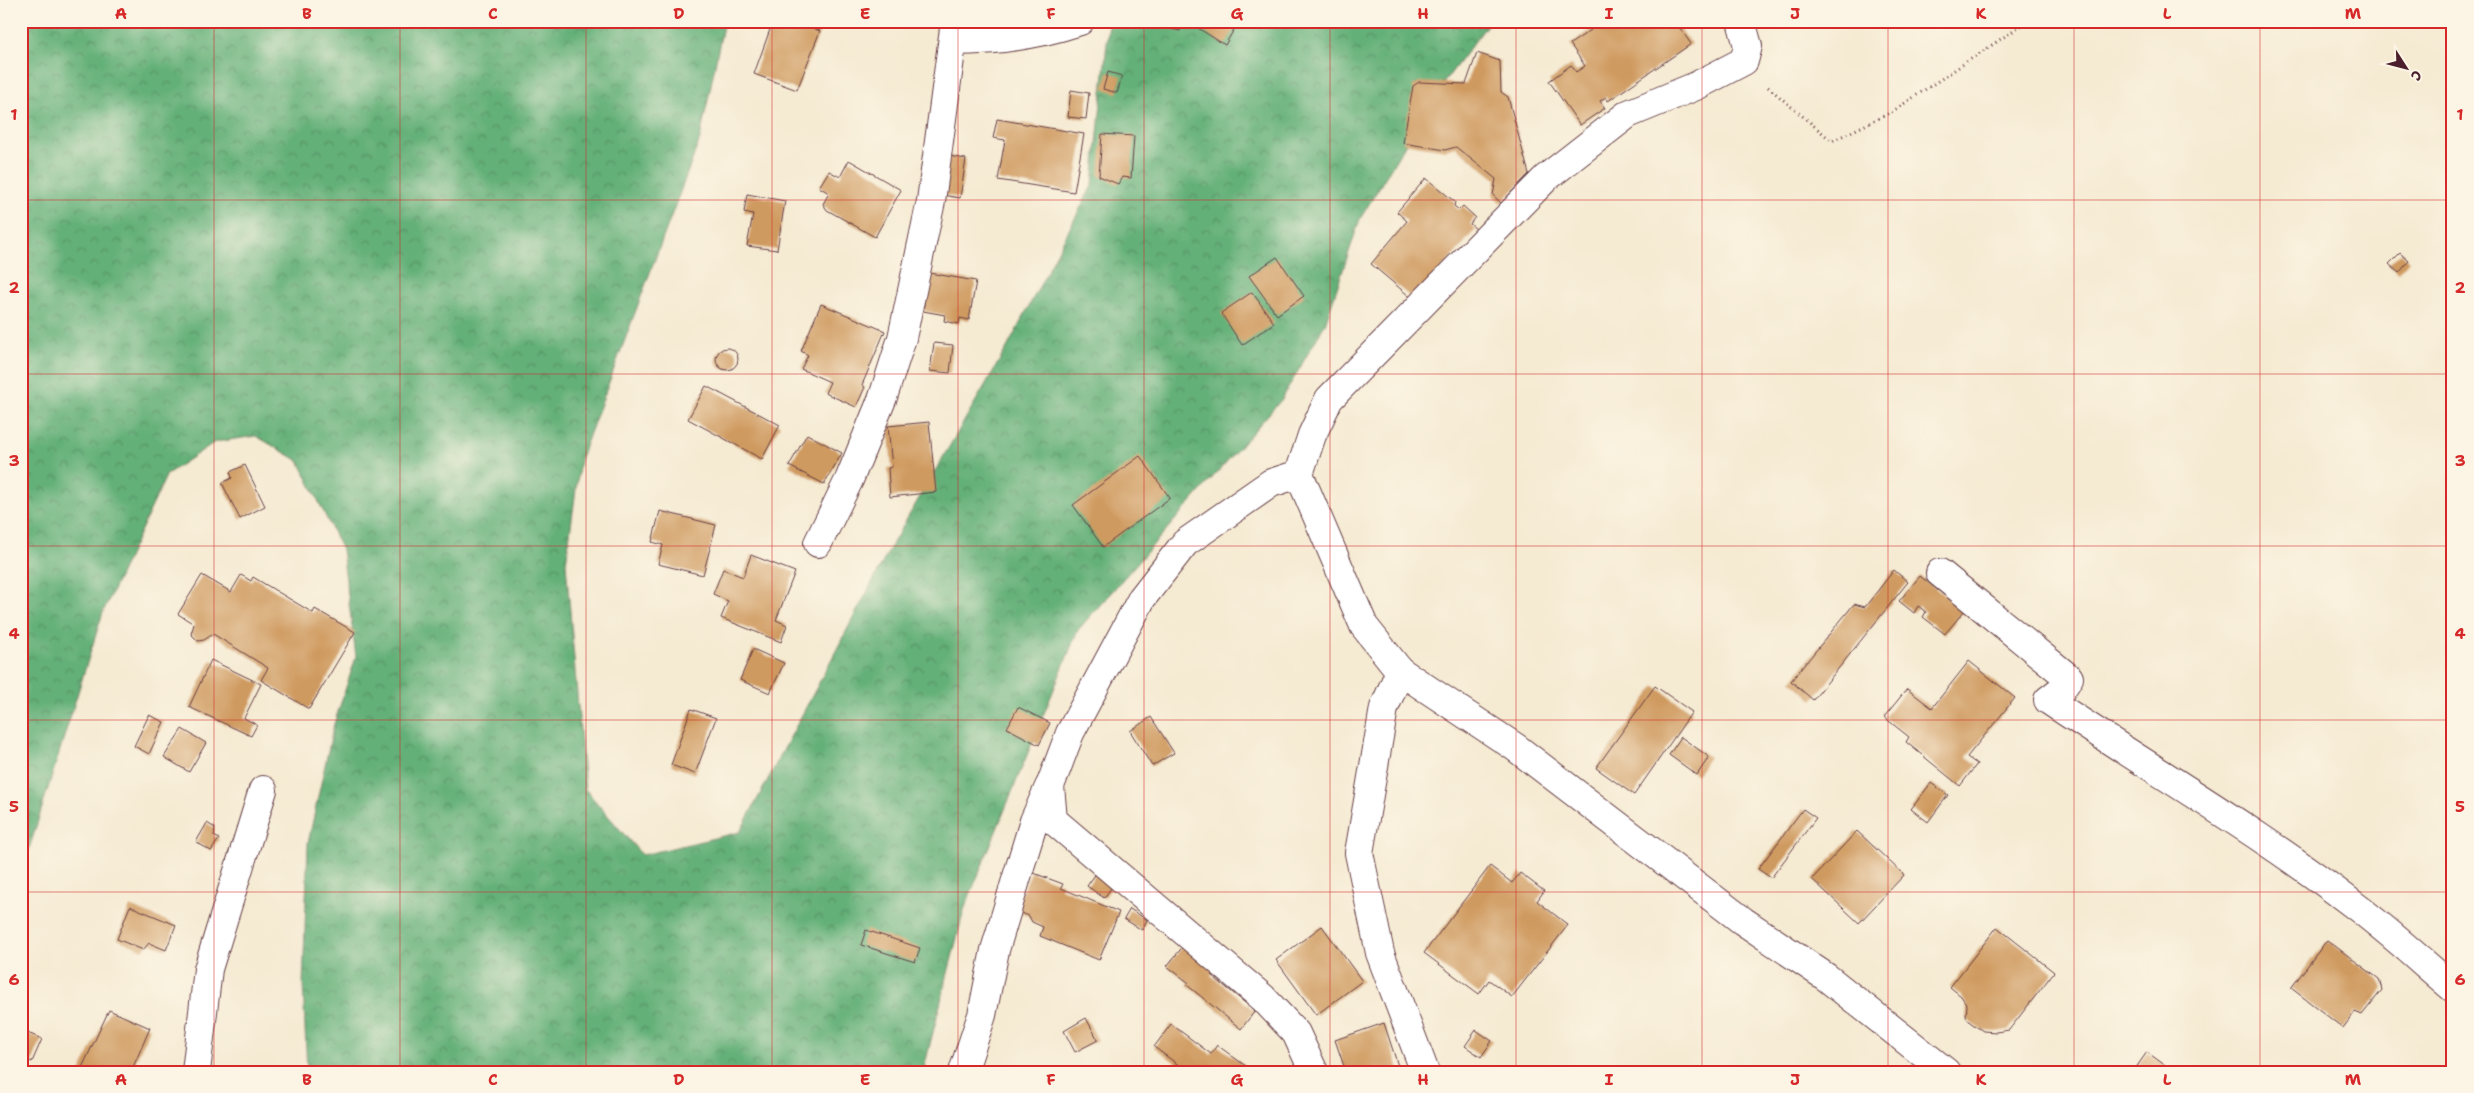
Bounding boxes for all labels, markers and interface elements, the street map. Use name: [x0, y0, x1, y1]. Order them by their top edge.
text: A: [115, 3, 127, 24]
text: B: [302, 3, 312, 24]
text: C: [488, 3, 498, 24]
text: D: [673, 3, 685, 24]
text: E: [860, 3, 870, 24]
text: F: [1046, 3, 1056, 24]
text: G: [1231, 3, 1244, 24]
text: H: [1417, 3, 1429, 24]
text: I: [1605, 3, 1614, 24]
text: J: [1790, 3, 1800, 24]
text: K: [1976, 3, 1987, 24]
text: L: [2163, 3, 2172, 24]
text: M: [2345, 3, 2362, 24]
north arrow: [2382, 42, 2432, 92]
text: С: [2407, 67, 2426, 84]
text: 1: [10, 104, 18, 125]
text: 1: [2456, 104, 2464, 125]
text: 2: [8, 277, 20, 298]
text: 2: [2454, 277, 2466, 298]
text: 3: [8, 450, 20, 471]
text: 3: [2454, 450, 2466, 471]
text: 4: [8, 623, 20, 644]
text: 4: [2454, 623, 2466, 644]
text: 5: [9, 796, 19, 817]
text: 5: [2455, 796, 2465, 817]
text: 6: [8, 969, 20, 990]
text: 6: [2454, 969, 2466, 990]
text: A: [115, 1069, 127, 1090]
text: B: [302, 1069, 312, 1090]
text: C: [488, 1069, 498, 1090]
text: D: [673, 1069, 685, 1090]
text: E: [860, 1069, 870, 1090]
text: F: [1046, 1069, 1056, 1090]
text: G: [1231, 1069, 1244, 1090]
text: H: [1417, 1069, 1429, 1090]
text: I: [1605, 1069, 1614, 1090]
text: J: [1790, 1069, 1800, 1090]
text: K: [1976, 1069, 1987, 1090]
text: L: [2163, 1069, 2172, 1090]
text: M: [2345, 1069, 2362, 1090]

